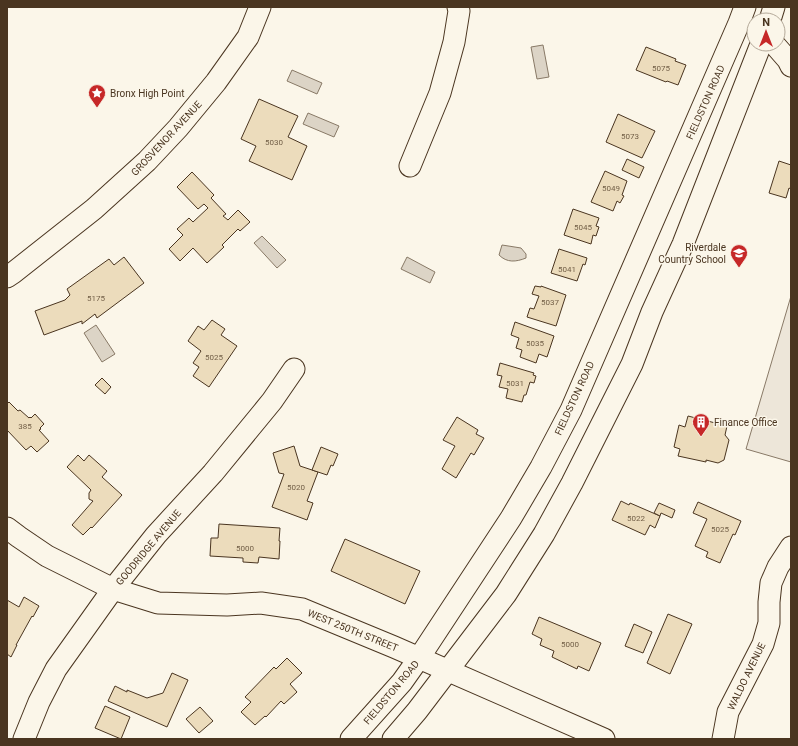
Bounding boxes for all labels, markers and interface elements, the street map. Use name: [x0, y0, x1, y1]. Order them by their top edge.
north arrow: [746, 12, 786, 52]
text: N: [762, 16, 770, 29]
street label: FIELDSTON ROAD: [684, 63, 727, 141]
house number: 5075: [652, 64, 670, 73]
place icon: Bronx High Point: [87, 83, 107, 108]
place label: Bronx High Point: [110, 88, 185, 99]
street label: GROSVENOR AVENUE: [129, 99, 204, 178]
house number: 5073: [621, 132, 639, 141]
house number: 5030: [265, 138, 283, 147]
house number: 5049: [602, 184, 620, 193]
house number: 5045: [574, 223, 592, 232]
place label: Riverdale Country School: [658, 242, 726, 265]
school or university icon: Riverdale Country School: [729, 243, 749, 268]
house number: 5041: [558, 265, 576, 274]
house number: 5175: [87, 294, 105, 303]
house number: 5037: [541, 298, 559, 307]
house number: 5035: [526, 339, 544, 348]
house number: 5025: [205, 353, 223, 362]
street label: FIELDSTON ROAD: [553, 360, 596, 437]
house number: 5031: [506, 379, 524, 388]
building icon: Finance Office: [691, 412, 711, 437]
place label: Finance Office: [714, 417, 777, 428]
house number: 385: [18, 422, 32, 431]
house number: 5020: [287, 483, 305, 492]
street label: GOODRIDGE AVENUE: [114, 507, 183, 587]
house number: 5022: [627, 514, 645, 523]
house number: 5025: [711, 525, 729, 534]
house number: 5000: [236, 544, 254, 553]
street label: WEST 250TH STREET: [306, 607, 400, 654]
house number: 5000: [561, 640, 579, 649]
street label: WALDO AVENUE: [725, 640, 768, 712]
street label: FIELDSTON ROAD: [361, 658, 421, 727]

